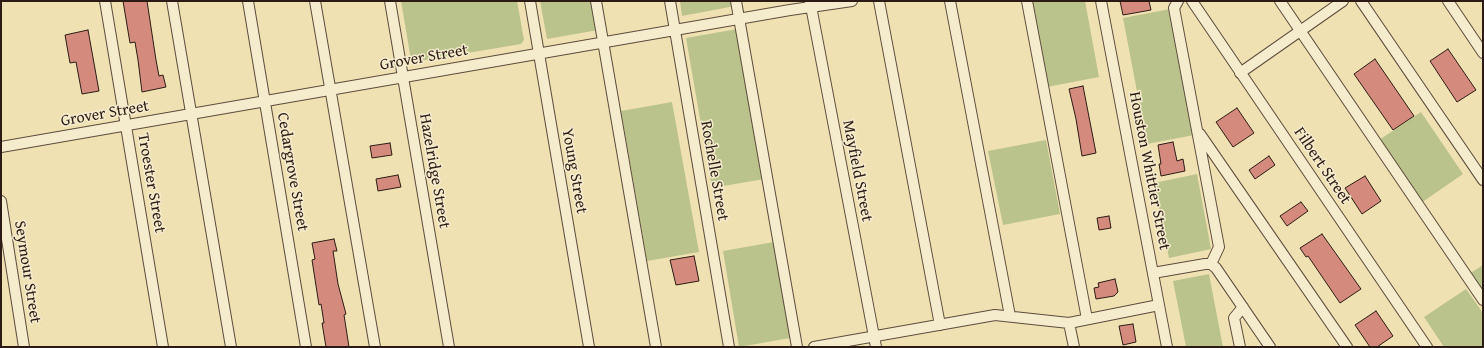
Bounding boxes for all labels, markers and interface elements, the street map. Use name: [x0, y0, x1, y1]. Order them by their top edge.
street label: Grover Street: [378, 41, 470, 75]
street label: Houston Whittier Street: [1124, 90, 1174, 252]
street label: Grover Street: [59, 97, 151, 131]
street label: Cedargrove Street: [272, 111, 312, 233]
street label: Hazelridge Street: [414, 112, 454, 230]
street label: Rochelle Street: [696, 119, 732, 223]
street label: Mayfield Street: [838, 119, 876, 223]
street label: Filbert Street: [1289, 124, 1355, 208]
street label: Young Street: [557, 127, 591, 215]
street label: Troester Street: [133, 132, 169, 234]
street label: Seymour Street: [9, 219, 45, 325]

